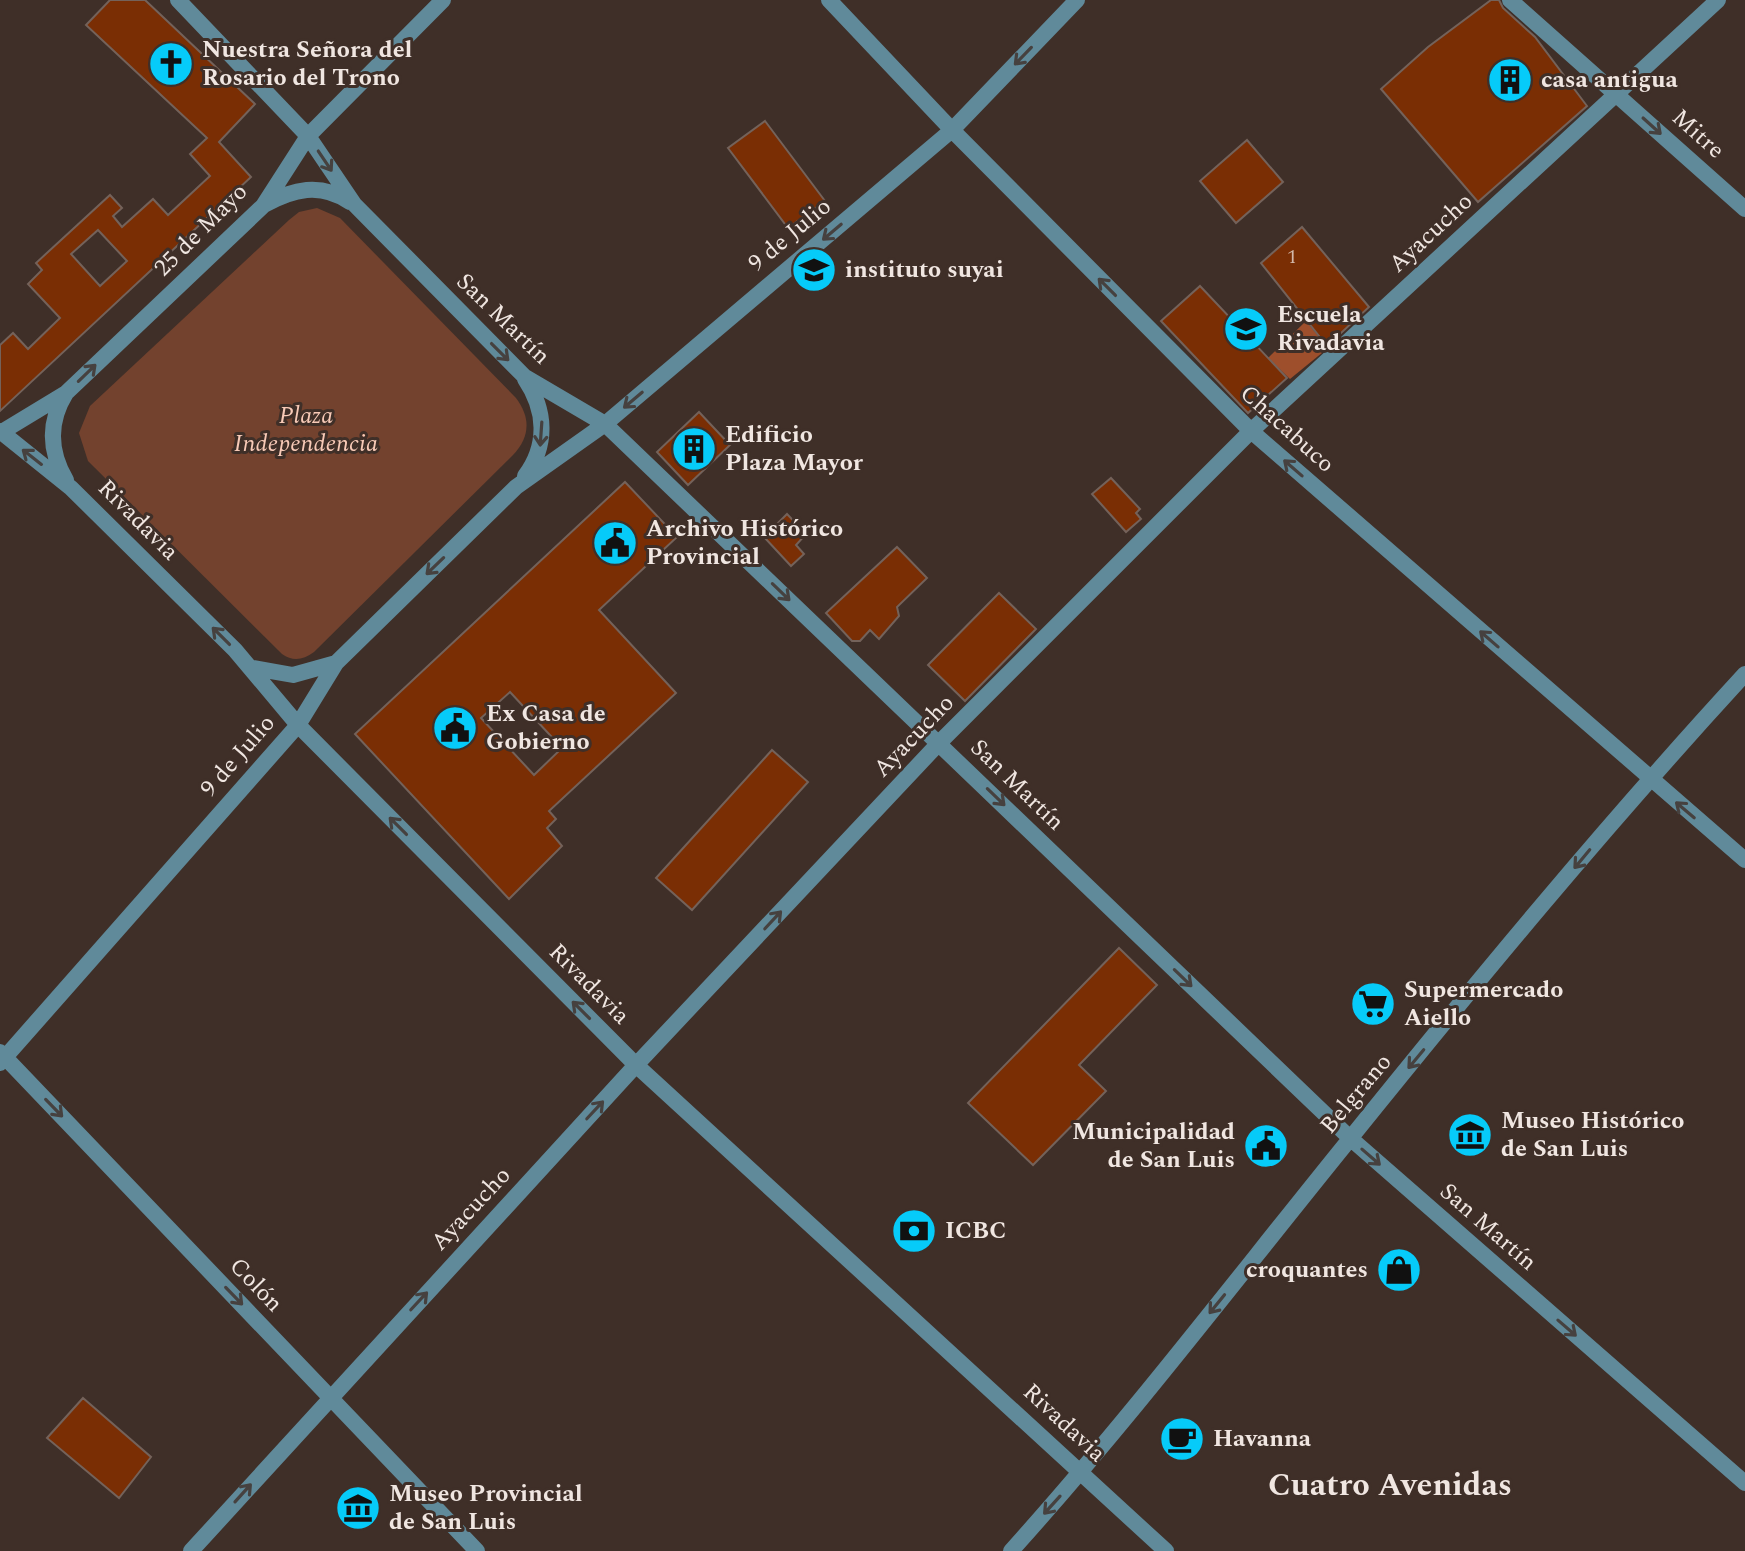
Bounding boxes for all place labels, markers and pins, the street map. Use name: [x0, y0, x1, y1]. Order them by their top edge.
place label: Nuestra Señora del Rosario del Trono: [202, 32, 413, 96]
church icon: Nuestra Señora del Rosario del Trono: [147, 40, 195, 88]
building icon: casa antigua: [1486, 56, 1534, 104]
place label: casa antigua: [1541, 62, 1678, 98]
school or university icon: instituto suyai: [790, 246, 838, 294]
place label: instituto suyai: [845, 252, 1004, 288]
place label: Escuela Rivadavia: [1277, 297, 1385, 361]
school or university icon: Escuela Rivadavia: [1222, 305, 1270, 353]
place label: Edificio Plaza Mayor: [725, 417, 864, 481]
building icon: Edificio Plaza Mayor: [670, 425, 718, 473]
place label: Archivo Histórico Provincial: [646, 511, 843, 575]
public building icon: Archivo Histórico Provincial: [591, 519, 639, 567]
place label: Ex Casa de Gobierno: [486, 696, 606, 760]
public building icon: Ex Casa de Gobierno: [431, 704, 479, 752]
place label: Supermercado Aiello: [1404, 972, 1563, 1036]
supermarket icon: Supermercado Aiello: [1349, 980, 1397, 1028]
place label: Museo Histórico de San Luis: [1501, 1103, 1684, 1167]
museum icon: Museo Histórico de San Luis: [1446, 1111, 1494, 1159]
place label: Municipalidad de San Luis: [1072, 1114, 1235, 1178]
public building icon: Municipalidad de San Luis: [1242, 1122, 1290, 1170]
bank icon: ICBC: [890, 1207, 938, 1255]
place label: ICBC: [945, 1213, 1006, 1249]
shop icon: croquantes: [1375, 1246, 1423, 1294]
place label: croquantes: [1246, 1252, 1368, 1288]
cafe icon: Havanna: [1158, 1415, 1206, 1463]
place label: Havanna: [1213, 1421, 1312, 1457]
place label: Museo Provincial de San Luis: [389, 1476, 583, 1540]
museum icon: Museo Provincial de San Luis: [334, 1484, 382, 1532]

